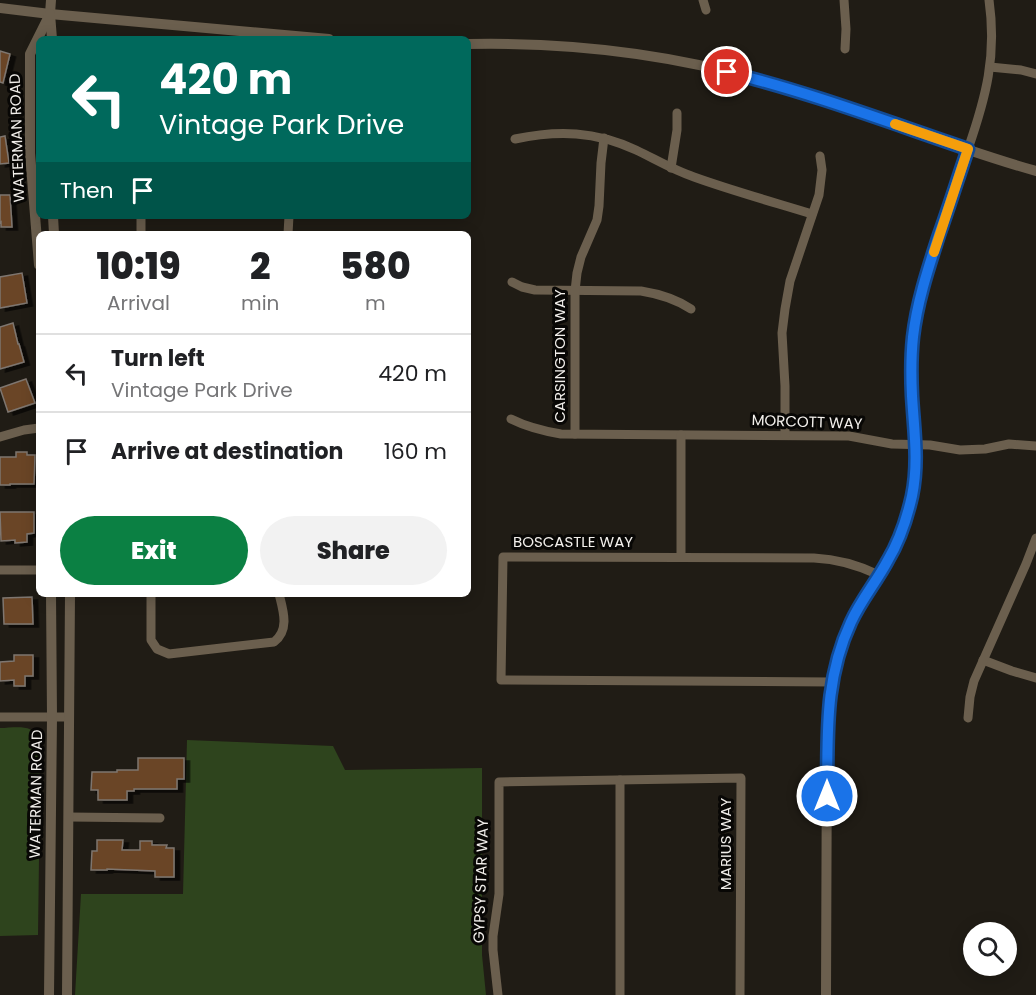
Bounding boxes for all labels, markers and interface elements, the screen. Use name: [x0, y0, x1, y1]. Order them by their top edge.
pin: [701, 46, 752, 97]
text: 420 m: [159, 50, 292, 109]
icon: arrive: [710, 55, 743, 88]
icon: left: [60, 60, 138, 138]
street label: WATERMAN ROAD: [4, 73, 29, 203]
text: Vintage Park Drive: [159, 106, 404, 143]
icon: arrive: [126, 174, 159, 207]
text: Then: [60, 175, 114, 206]
text: 10:19: [96, 241, 181, 292]
text: 2: [250, 241, 270, 292]
text: 580: [340, 241, 411, 292]
text: Arrival: [107, 289, 170, 317]
text: min: [241, 289, 279, 317]
text: m: [365, 289, 385, 317]
street label: CARSINGTON WAY: [549, 289, 570, 423]
text: Turn left: [111, 343, 205, 374]
icon: left: [60, 357, 93, 390]
text: 420 m: [378, 358, 447, 389]
text: Vintage Park Drive: [111, 376, 293, 404]
street label: MORCOTT WAY: [751, 409, 863, 434]
icon: arrive: [60, 435, 93, 468]
text: Arrive at destination: [111, 436, 343, 467]
text: 160 m: [384, 436, 447, 467]
button: Exit: [60, 516, 248, 585]
button: Share: [260, 516, 447, 585]
street label: BOSCASTLE WAY: [513, 531, 633, 552]
street label: WATERMAN ROAD: [24, 729, 47, 859]
position arrow: [795, 764, 859, 828]
street label: MARIUS WAY: [715, 798, 736, 890]
street label: GYPSY STAR WAY: [468, 818, 493, 943]
map controls: [963, 922, 1017, 976]
button: search: [963, 922, 1017, 976]

